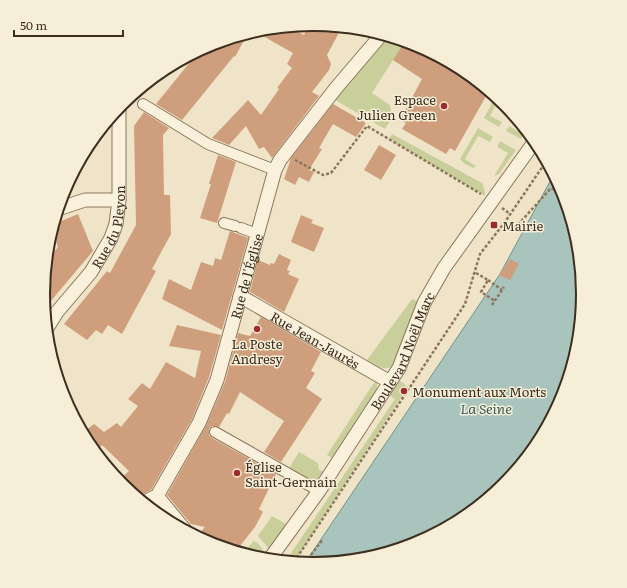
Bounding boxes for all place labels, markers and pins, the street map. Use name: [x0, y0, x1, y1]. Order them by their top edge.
place label: Espace Julien Green: [357, 90, 436, 124]
marker: Espace Julien Green: [439, 101, 449, 111]
place label: Mairie: [502, 216, 544, 235]
marker: Mairie: [489, 220, 499, 230]
marker: La Poste Andresy: [252, 324, 262, 334]
place label: La Poste Andresy: [231, 334, 283, 368]
place label: Monument aux Morts: [412, 382, 546, 401]
marker: Monument aux Morts: [399, 386, 409, 396]
place label: Église Saint-Germain: [245, 457, 338, 491]
marker: Église Saint-Germain: [232, 468, 242, 478]

